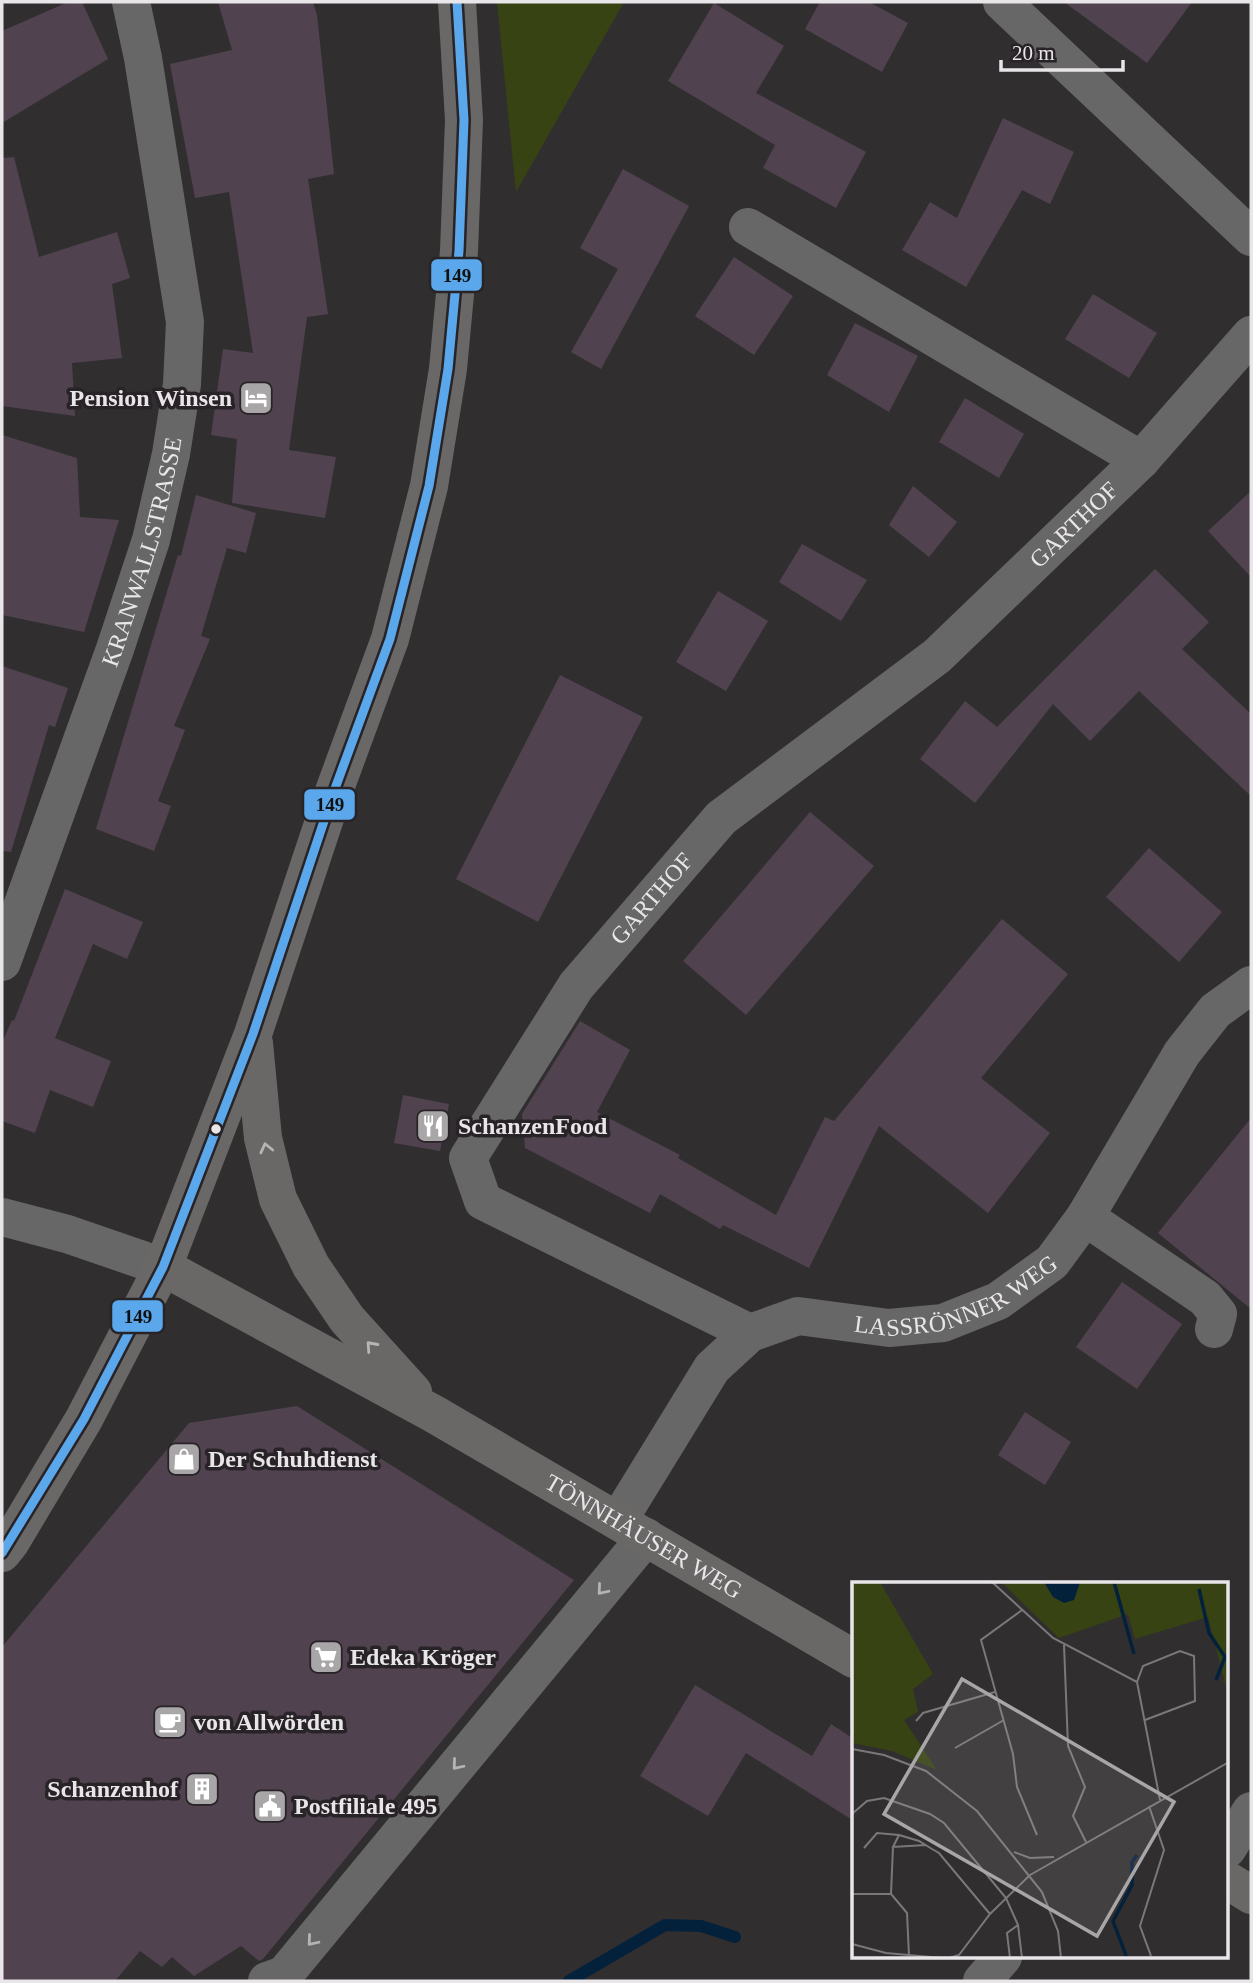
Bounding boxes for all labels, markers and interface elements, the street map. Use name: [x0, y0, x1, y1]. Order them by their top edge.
scale bar: [1001, 28, 1124, 72]
text: 20 m: [1012, 41, 1055, 65]
line badge: 149: [430, 258, 483, 292]
text: 149: [443, 265, 471, 286]
hotel icon: Pension Winsen: [237, 379, 275, 417]
place label: Pension Winsen: [69, 385, 232, 411]
street label: KRANWALLSTRASSE: [97, 435, 186, 670]
street label: GARTHOF: [1024, 476, 1123, 573]
line badge: 149: [303, 788, 356, 821]
text: 149: [316, 794, 344, 815]
street label: GARTHOF: [605, 848, 698, 949]
restaurant icon: SchanzenFood: [414, 1107, 452, 1145]
place label: SchanzenFood: [458, 1113, 608, 1139]
unlabelled marker: [209, 1122, 223, 1136]
one-way arrow: [259, 1142, 274, 1154]
street label: LASSRÖNNER WEG: [853, 1250, 1062, 1341]
line badge: 149: [111, 1299, 164, 1333]
text: 149: [124, 1306, 152, 1327]
one-way arrow: [367, 1341, 380, 1354]
shop icon: Der Schuhdienst: [165, 1440, 203, 1478]
place label: Der Schuhdienst: [208, 1446, 378, 1472]
street label: TÖNNHÄUSER WEG: [541, 1469, 747, 1604]
one-way arrow: [598, 1582, 611, 1595]
inset map: [852, 1582, 1228, 1958]
supermarket icon: Edeka Kröger: [307, 1638, 345, 1676]
place label: Edeka Kröger: [350, 1644, 496, 1670]
cafe icon: von Allwörden: [151, 1703, 189, 1741]
place label: von Allwörden: [194, 1709, 344, 1735]
one-way arrow: [453, 1758, 466, 1770]
building icon: Schanzenhof: [183, 1770, 221, 1808]
place label: Schanzenhof: [47, 1776, 179, 1802]
public building icon: Postfiliale 495: [251, 1787, 289, 1825]
place label: Postfiliale 495: [294, 1793, 437, 1819]
one-way arrow: [308, 1932, 320, 1945]

